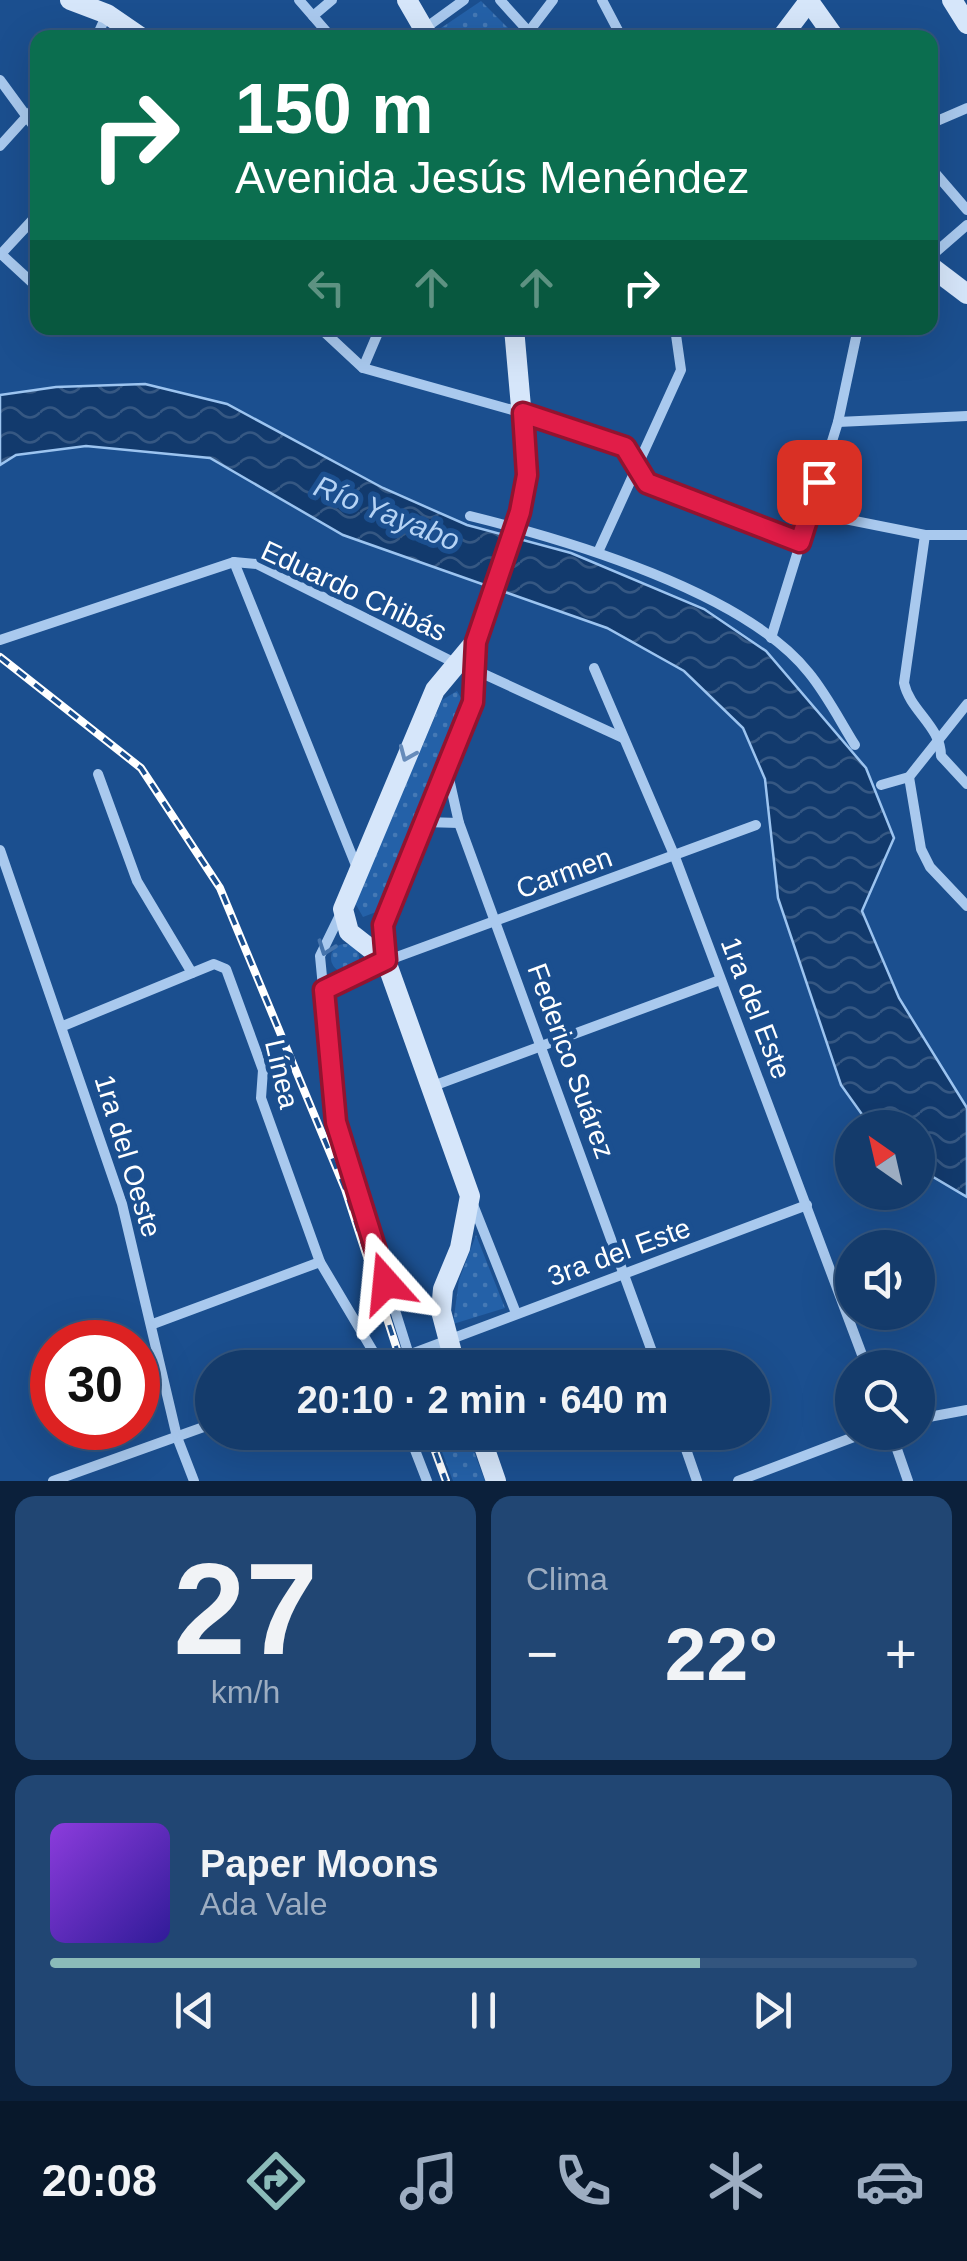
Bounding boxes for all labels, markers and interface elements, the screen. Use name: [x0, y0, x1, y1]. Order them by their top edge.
icon: right: [70, 70, 200, 200]
text: 150 m: [235, 70, 433, 148]
text: Avenida Jesús Menéndez: [235, 152, 750, 203]
icon: left: [299, 260, 354, 315]
icon: ahead: [404, 260, 459, 315]
icon: ahead: [509, 260, 564, 315]
icon: right: [614, 260, 669, 315]
pin: [777, 440, 862, 525]
icon: arrive: [792, 455, 847, 510]
water label: Río Yayabo: [309, 469, 465, 557]
street label: Eduardo Chibás: [256, 535, 452, 647]
one-way arrow: [399, 744, 419, 762]
street label: Carmen: [512, 841, 616, 905]
street label: 1ra del Este: [715, 933, 797, 1083]
one-way arrow: [318, 938, 338, 956]
street label: Federico Suárez: [521, 959, 621, 1163]
street label: Línea: [259, 1036, 305, 1112]
street label: 1ra del Oeste: [89, 1071, 167, 1241]
north arrow: [835, 1110, 935, 1210]
map controls: [835, 1110, 935, 1450]
street label: 3ra del Este: [543, 1212, 695, 1292]
button: sound: [835, 1230, 935, 1330]
position arrow: [334, 1231, 438, 1335]
speed limit sign: 30: [30, 1320, 160, 1450]
button: search: [835, 1350, 935, 1450]
text: 20:10 · 2 min · 640 m: [297, 1379, 668, 1421]
text: 27: [173, 1536, 318, 1682]
text: Clima: [526, 1561, 608, 1597]
text: 22°: [665, 1612, 778, 1696]
text: −: [526, 1623, 558, 1685]
text: +: [885, 1623, 917, 1685]
text: km/h: [211, 1674, 280, 1710]
text: Paper Moons: [200, 1843, 439, 1885]
text: Ada Vale: [200, 1886, 328, 1922]
icon: previous: [167, 1983, 222, 2038]
icon: pause: [456, 1983, 511, 2038]
icon: next: [745, 1983, 800, 2038]
icon: directions: [241, 2146, 311, 2216]
icon: music: [394, 2146, 464, 2216]
icon: phone: [548, 2146, 618, 2216]
icon: climate: [701, 2146, 771, 2216]
icon: car: [855, 2146, 925, 2216]
text: 20:08: [42, 2155, 157, 2206]

